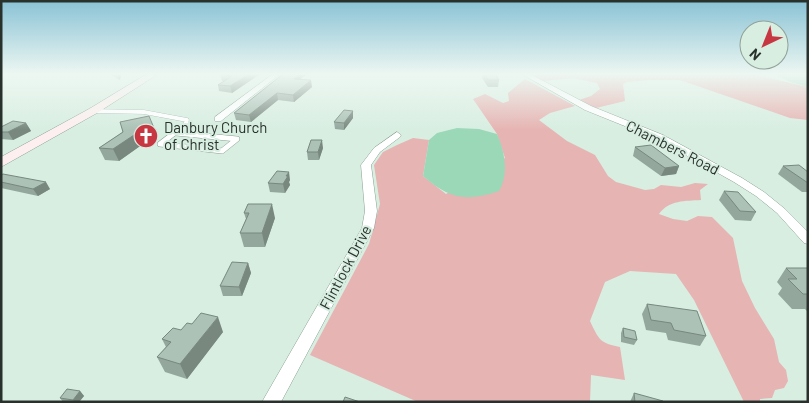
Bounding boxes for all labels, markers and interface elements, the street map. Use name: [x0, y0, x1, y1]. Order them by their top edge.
north arrow: [739, 20, 789, 70]
text: N: [746, 45, 764, 64]
street label: Chambers Road: [623, 116, 723, 178]
place label: Danbury Church of Christ: [164, 118, 267, 153]
church icon: Danbury Church of Christ: [133, 123, 159, 149]
street label: Flintlock Drive: [315, 222, 375, 312]

